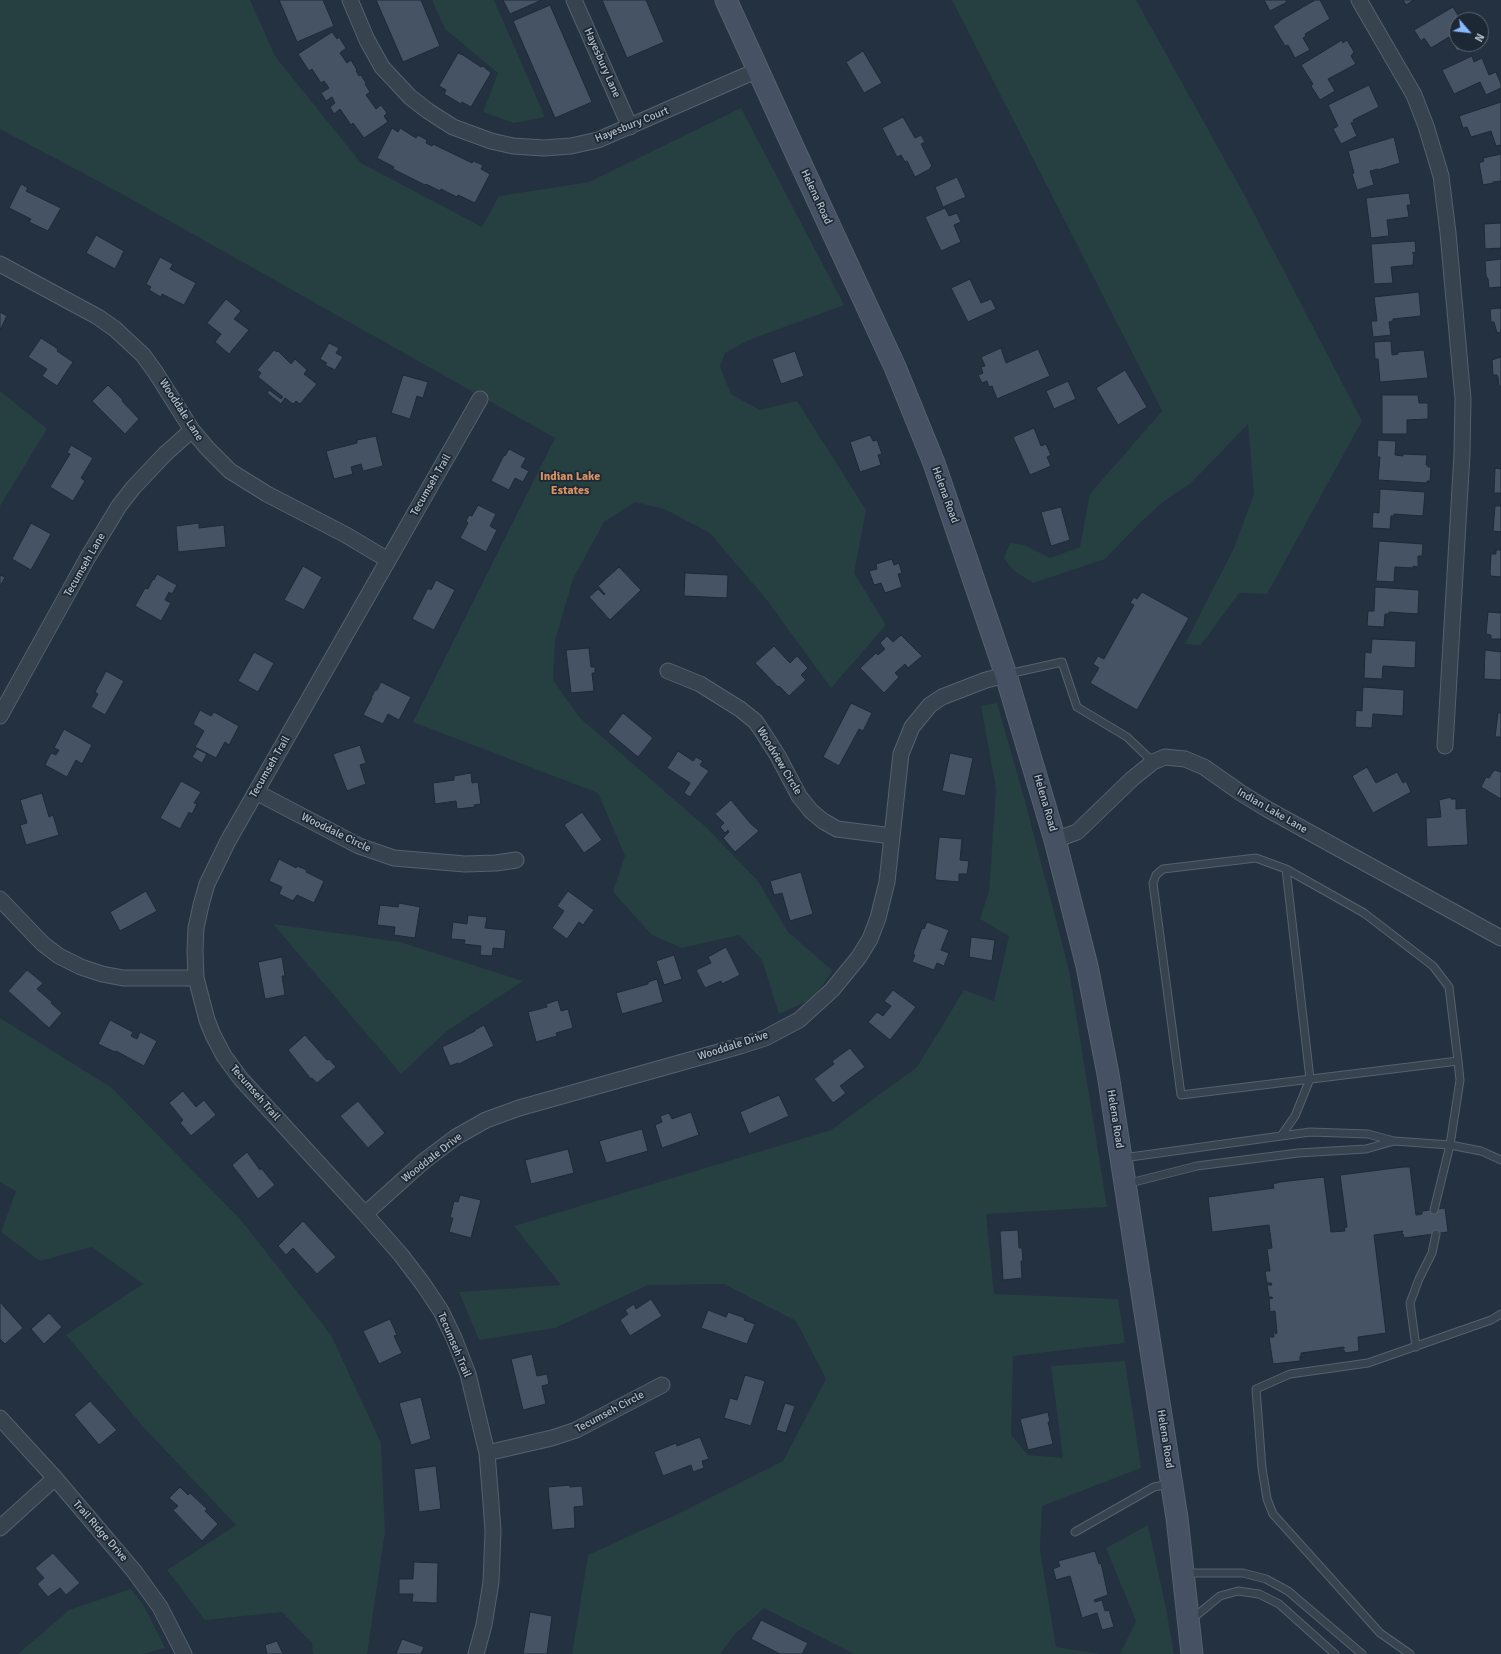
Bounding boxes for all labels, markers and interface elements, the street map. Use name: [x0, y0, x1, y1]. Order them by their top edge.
north arrow: [1449, 12, 1489, 52]
street label: Hayesbury Lane: [581, 26, 623, 100]
text: N: [1472, 31, 1487, 44]
street label: Hayesbury Court: [593, 104, 671, 146]
street label: Helena Road: [798, 167, 834, 227]
street label: Wooddale Lane: [156, 376, 206, 444]
street label: Tecumseh Trail: [408, 452, 454, 518]
street label: Helena Road: [929, 465, 961, 525]
district label: Indian Lake Estates: [540, 470, 600, 498]
street label: Tecumseh Lane: [61, 531, 109, 599]
street label: Woodview Circle: [754, 725, 804, 797]
street label: Tecumseh Trail: [247, 734, 293, 800]
street label: Helena Road: [1031, 773, 1059, 833]
street label: Indian Lake Lane: [1234, 785, 1310, 837]
street label: Wooddale Circle: [299, 810, 373, 856]
street label: Wooddale Drive: [696, 1028, 770, 1064]
street label: Tecumseh Trail: [227, 1062, 283, 1124]
street label: Helena Road: [1104, 1089, 1126, 1149]
street label: Wooddale Drive: [399, 1130, 465, 1186]
street label: Tecumseh Trail: [434, 1311, 474, 1379]
street label: Tecumseh Circle: [573, 1388, 647, 1436]
street label: Helena Road: [1154, 1409, 1176, 1469]
street label: Trail Ridge Drive: [70, 1498, 130, 1564]

